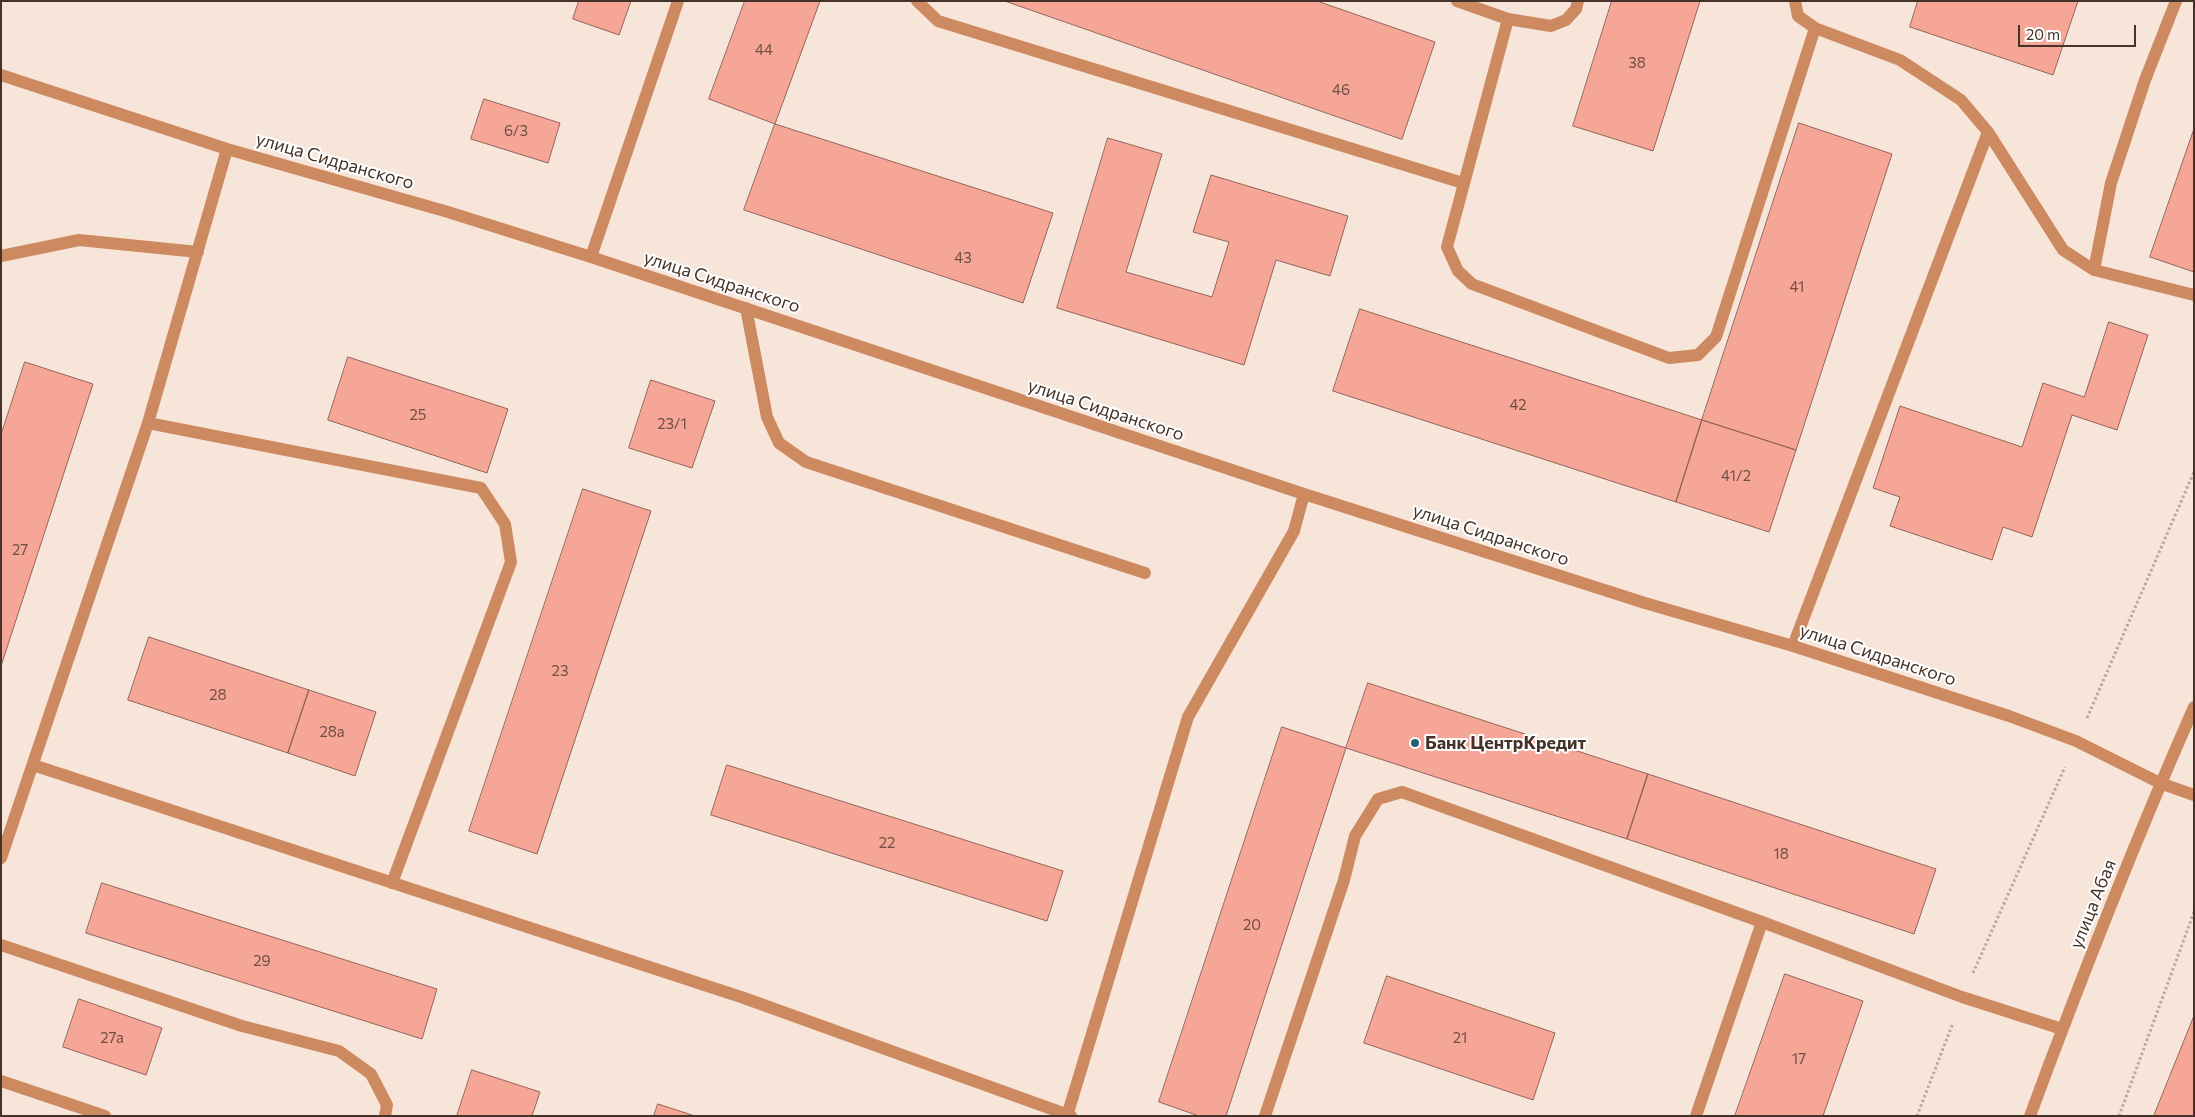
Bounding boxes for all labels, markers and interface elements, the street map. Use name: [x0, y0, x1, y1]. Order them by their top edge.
scale bar: [2020, 15, 2138, 47]
text: 20 m: [2026, 25, 2060, 43]
house number: 44: [755, 41, 773, 59]
house number: 38: [1628, 54, 1646, 72]
house number: 46: [1332, 81, 1350, 99]
house number: 6/3: [504, 122, 528, 140]
street label: улица Сидранского: [254, 128, 416, 194]
street label: улица Сидранского: [641, 246, 803, 318]
house number: 43: [954, 249, 972, 267]
house number: 41: [1790, 278, 1804, 296]
street label: улица Сидранского: [1025, 374, 1187, 446]
house number: 42: [1509, 396, 1527, 414]
house number: 25: [410, 406, 426, 424]
house number: 23/1: [657, 415, 687, 433]
house number: 41/2: [1721, 467, 1751, 485]
street label: улица Сидранского: [1410, 499, 1572, 571]
house number: 27: [12, 541, 28, 559]
street label: улица Сидранского: [1797, 619, 1959, 691]
house number: 23: [552, 662, 568, 680]
house number: 28: [209, 686, 227, 704]
house number: 28а: [319, 723, 345, 741]
place label: Банк ЦентрКредит: [1425, 732, 1586, 754]
marker: Банк ЦентрКредит: [1409, 737, 1421, 749]
house number: 22: [879, 834, 895, 852]
house number: 18: [1773, 845, 1789, 863]
street label: улица Абая: [2065, 856, 2121, 952]
house number: 20: [1243, 916, 1261, 934]
house number: 29: [253, 952, 271, 970]
house number: 27а: [100, 1029, 124, 1047]
house number: 21: [1453, 1029, 1467, 1047]
house number: 17: [1792, 1050, 1806, 1068]

